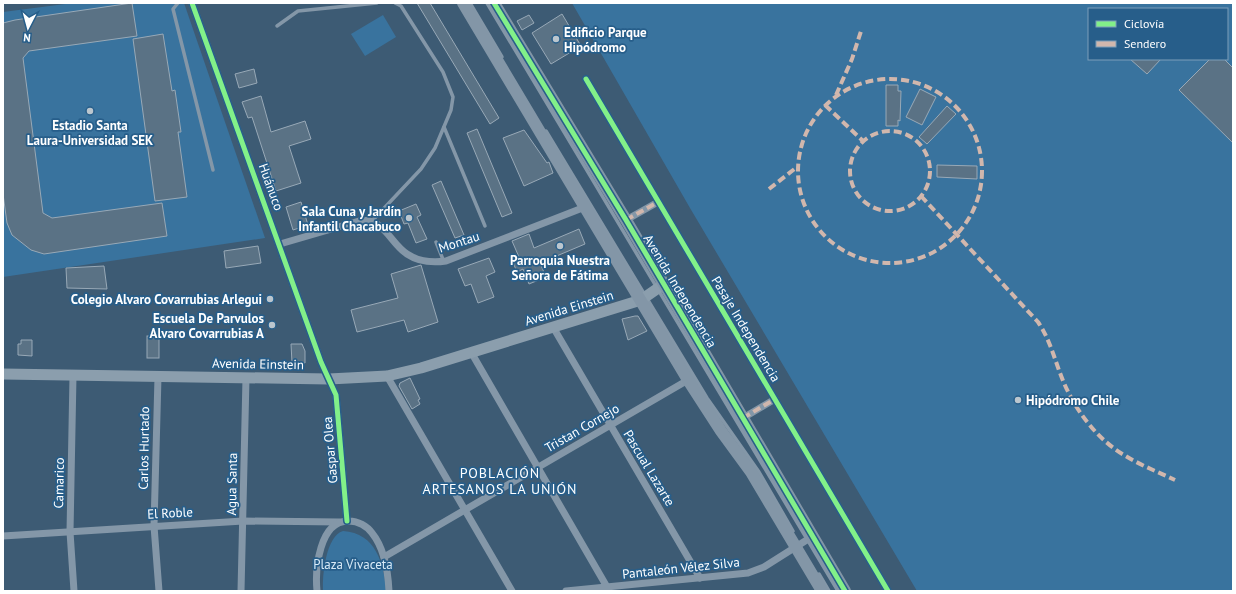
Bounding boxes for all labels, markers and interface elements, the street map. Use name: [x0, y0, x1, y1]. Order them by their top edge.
north arrow: [8, 8, 48, 48]
legend: [1088, 8, 1228, 60]
text: Ciclovía: [1124, 16, 1164, 31]
place label: Edificio Parque Hipódromo: [564, 24, 647, 56]
text: N: [23, 31, 31, 45]
marker: Edificio Parque Hipódromo: [551, 34, 561, 44]
text: Sendero: [1124, 36, 1166, 51]
marker: Estadio Santa Laura-Universidad SEK: [85, 106, 95, 116]
place label: Estadio Santa Laura-Universidad SEK: [27, 117, 153, 149]
street label: Huánuco: [255, 161, 287, 213]
place label: Sala Cuna y Jardín Infantil Chacabuco: [298, 203, 401, 235]
marker: Sala Cuna y Jardín Infantil Chacabuco: [404, 213, 414, 223]
street label: Montau: [436, 227, 482, 257]
street label: Avenida Independencia: [639, 231, 721, 351]
marker: Parroquia Nuestra Señora de Fátima: [555, 241, 565, 251]
place label: Parroquia Nuestra Señora de Fátima: [510, 252, 610, 284]
street label: Pasaje Independencia: [708, 273, 784, 385]
street label: Avenida Einstein: [523, 286, 615, 330]
place label: Colegio Alvaro Covarrubias Arlegui: [71, 291, 262, 308]
marker: Colegio Alvaro Covarrubias Arlegui: [265, 294, 275, 304]
place label: Escuela De Parvulos Alvaro Covarrubias A: [150, 310, 265, 342]
marker: Escuela De Parvulos Alvaro Covarrubias A: [267, 320, 277, 330]
street label: Avenida Einstein: [212, 355, 304, 373]
place label: Hipódromo Chile: [1026, 392, 1120, 409]
marker: Hipódromo Chile: [1013, 395, 1023, 405]
street label: Tristan Cornejo: [542, 400, 622, 456]
street label: Carlos Hurtado: [135, 406, 153, 490]
street label: Gaspar Olea: [319, 416, 341, 484]
street label: Pascual Lazarte: [620, 427, 678, 509]
street label: Agua Santa: [223, 453, 241, 515]
street label: Camarico: [50, 457, 68, 509]
district label: POBLACIÓN ARTESANOS LA UNIÓN: [422, 464, 578, 498]
street label: El Roble: [147, 503, 193, 523]
street label: Pantaleón Vélez Silva: [621, 553, 741, 583]
park label: Plaza Vivaceta: [313, 556, 393, 573]

